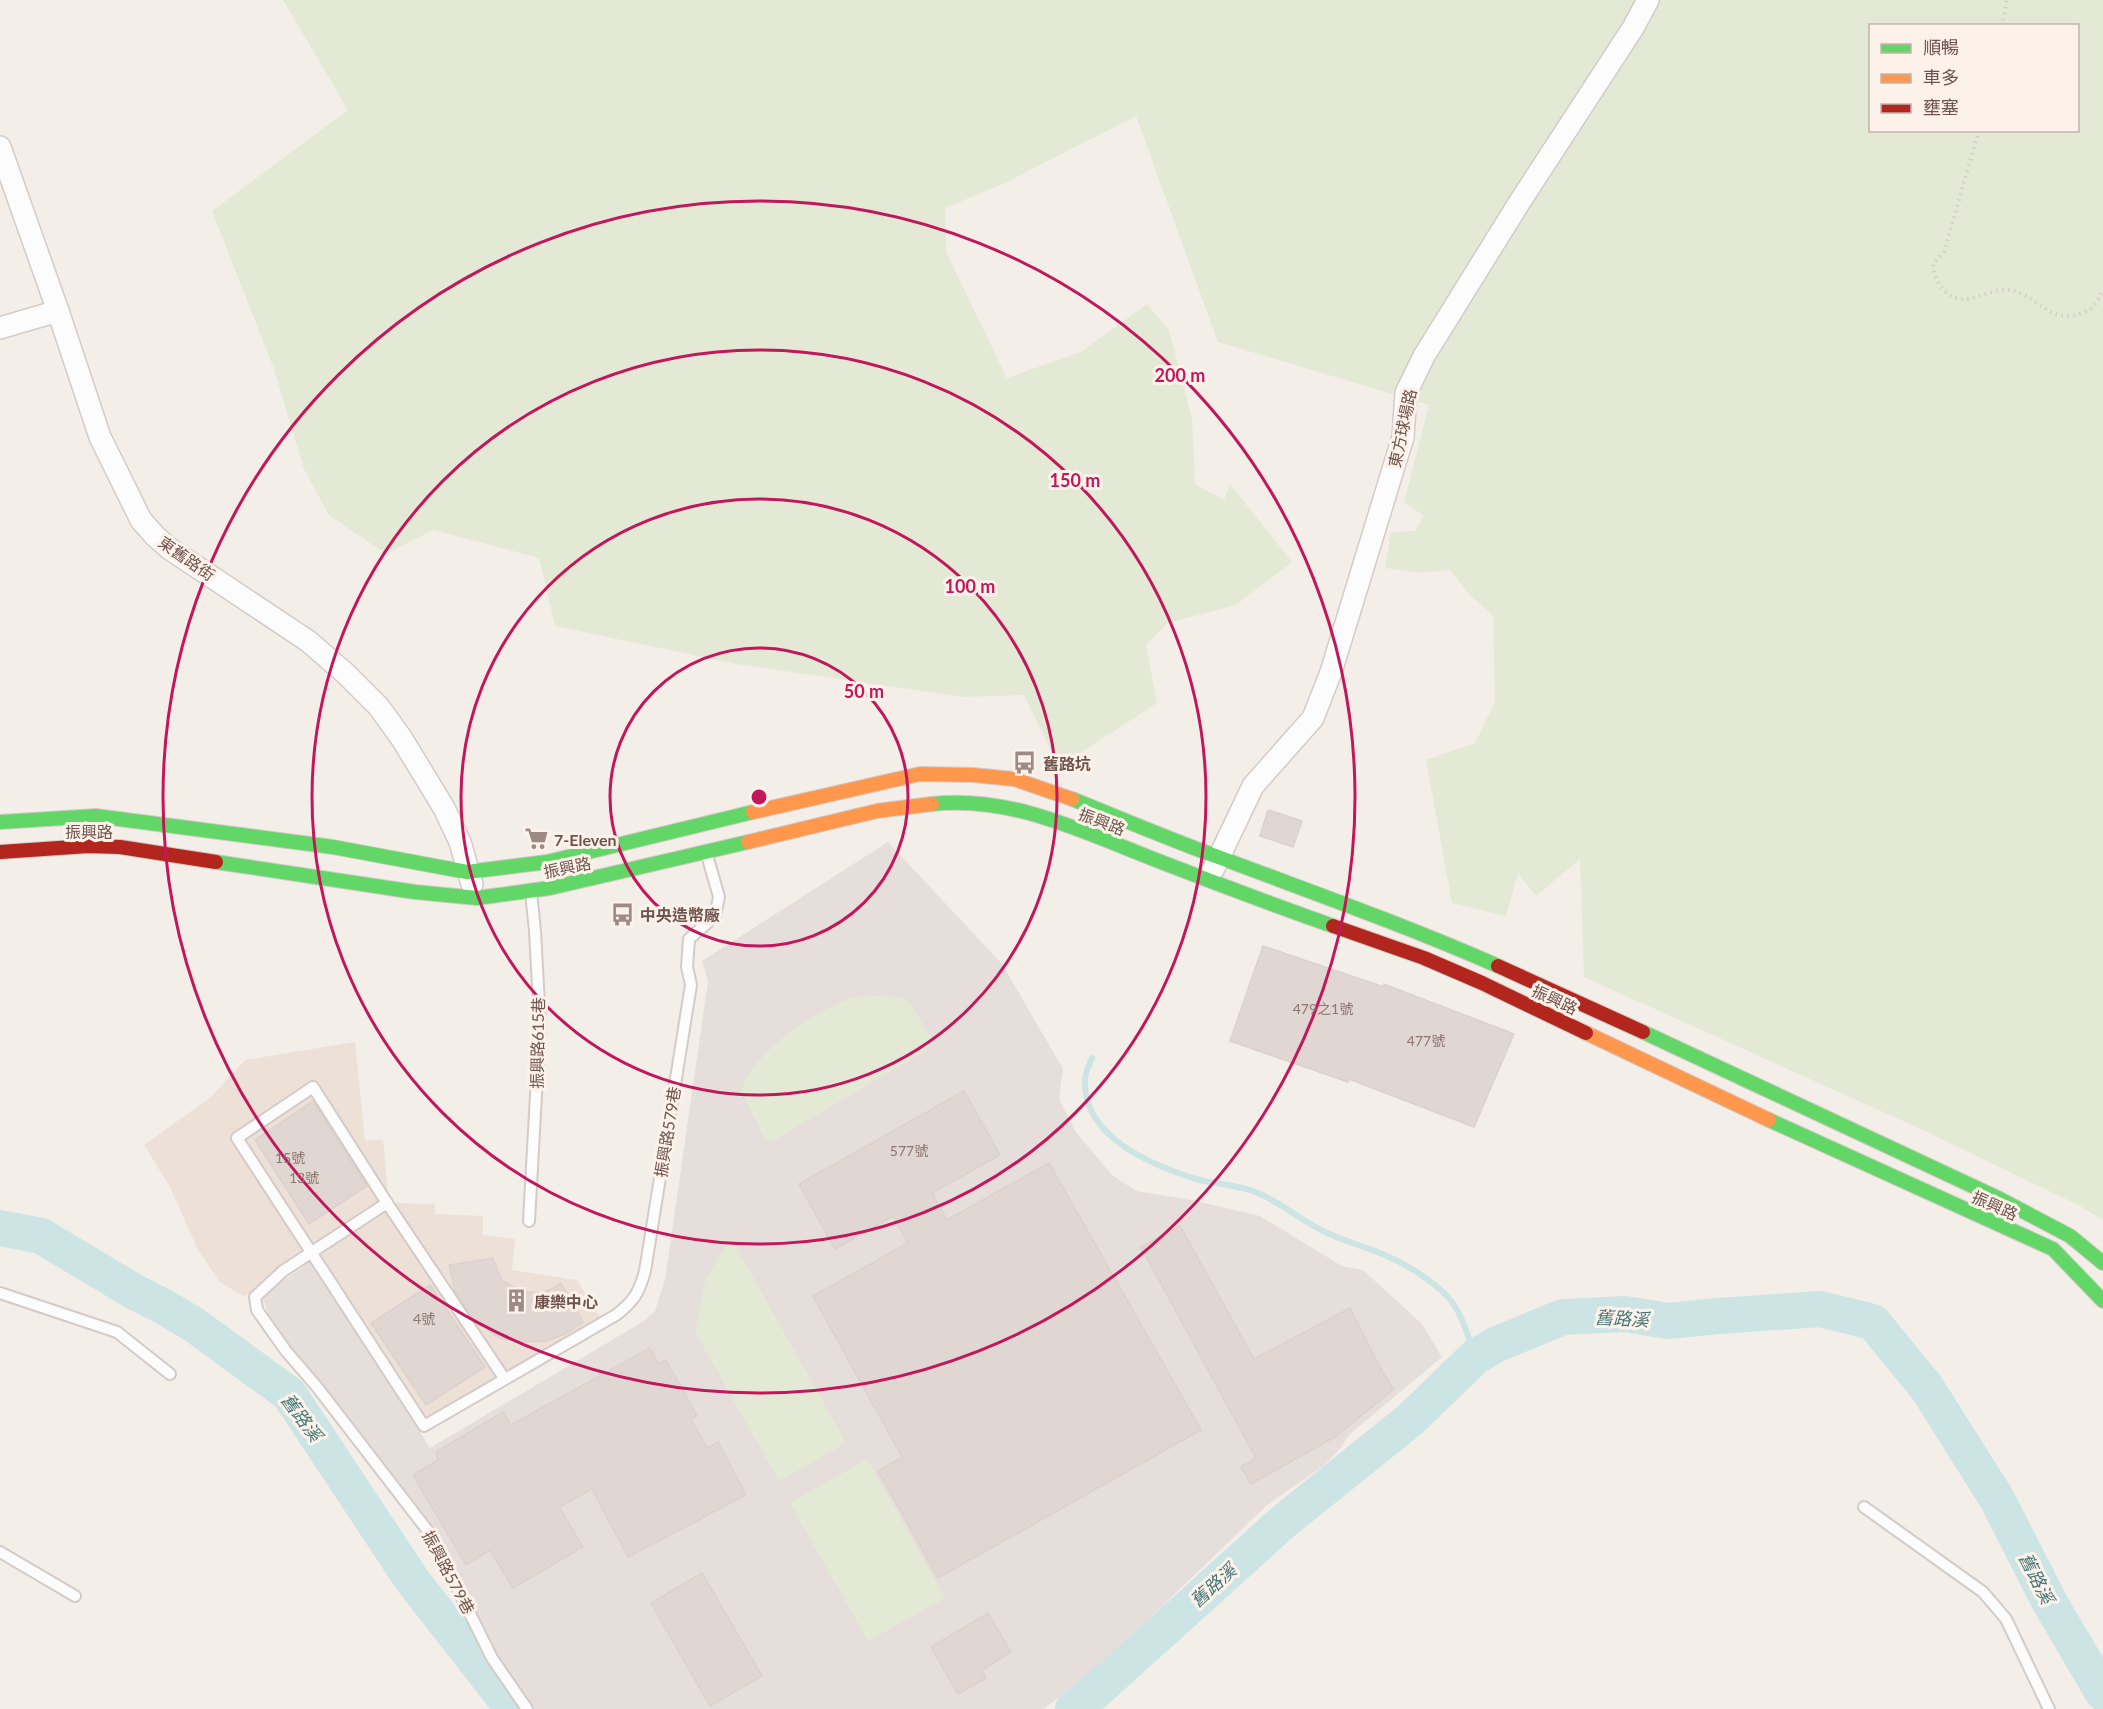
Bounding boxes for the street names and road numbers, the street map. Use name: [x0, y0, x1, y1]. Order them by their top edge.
street label: 東方球場路: [1384, 387, 1420, 469]
street label: 東舊路街: [155, 532, 219, 584]
street label: 振興路: [1076, 804, 1128, 838]
street label: 振興路: [65, 822, 113, 841]
street label: 振興路: [542, 853, 592, 881]
street label: 振興路: [1529, 980, 1581, 1018]
street label: 振興路615巷: [527, 997, 547, 1089]
street label: 振興路579巷: [650, 1085, 684, 1179]
street label: 振興路: [1969, 1187, 2021, 1223]
street label: 振興路579巷: [419, 1527, 479, 1617]

